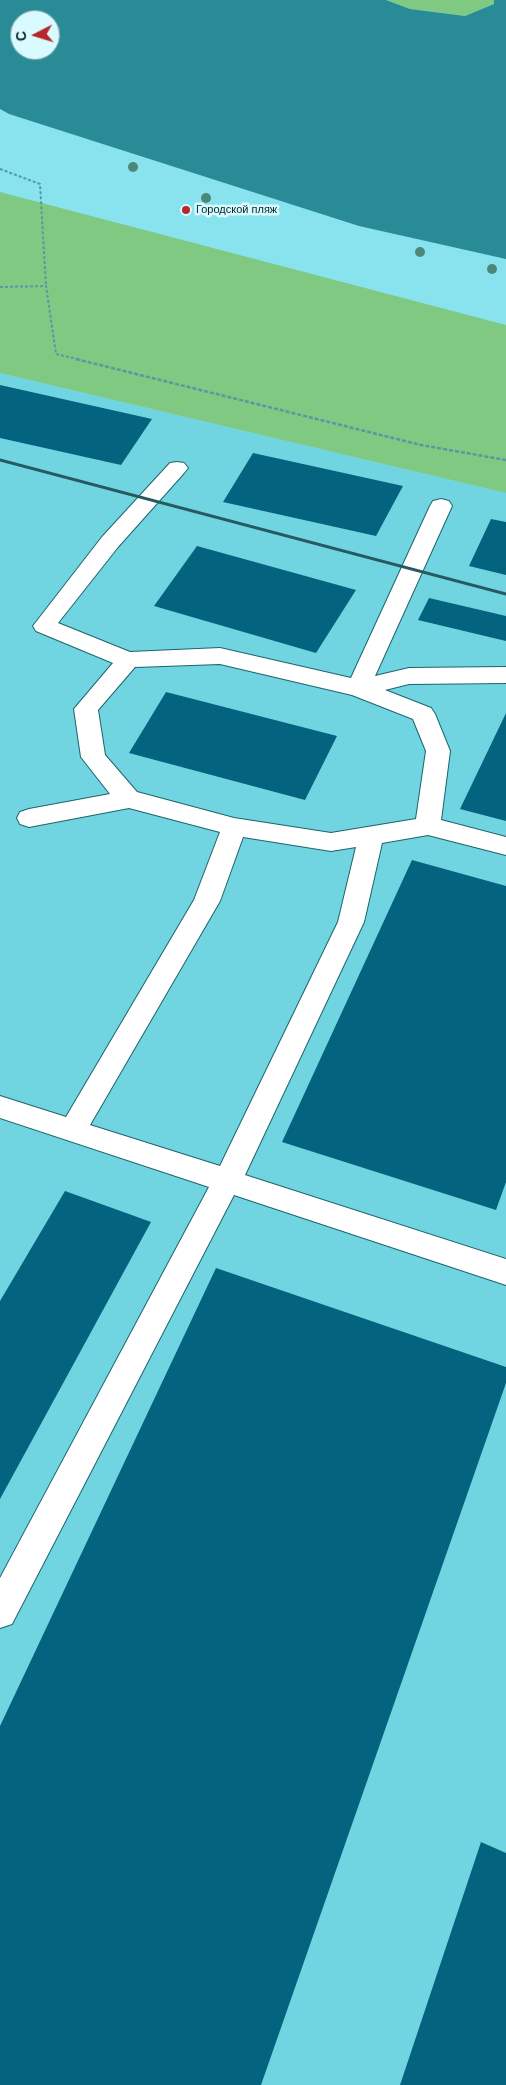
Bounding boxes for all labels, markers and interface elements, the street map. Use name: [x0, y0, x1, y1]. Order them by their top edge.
north arrow: [10, 10, 60, 60]
text: С: [13, 30, 29, 42]
place label: Городской пляж: [196, 203, 277, 217]
marker: Городской пляж: [180, 204, 192, 216]

